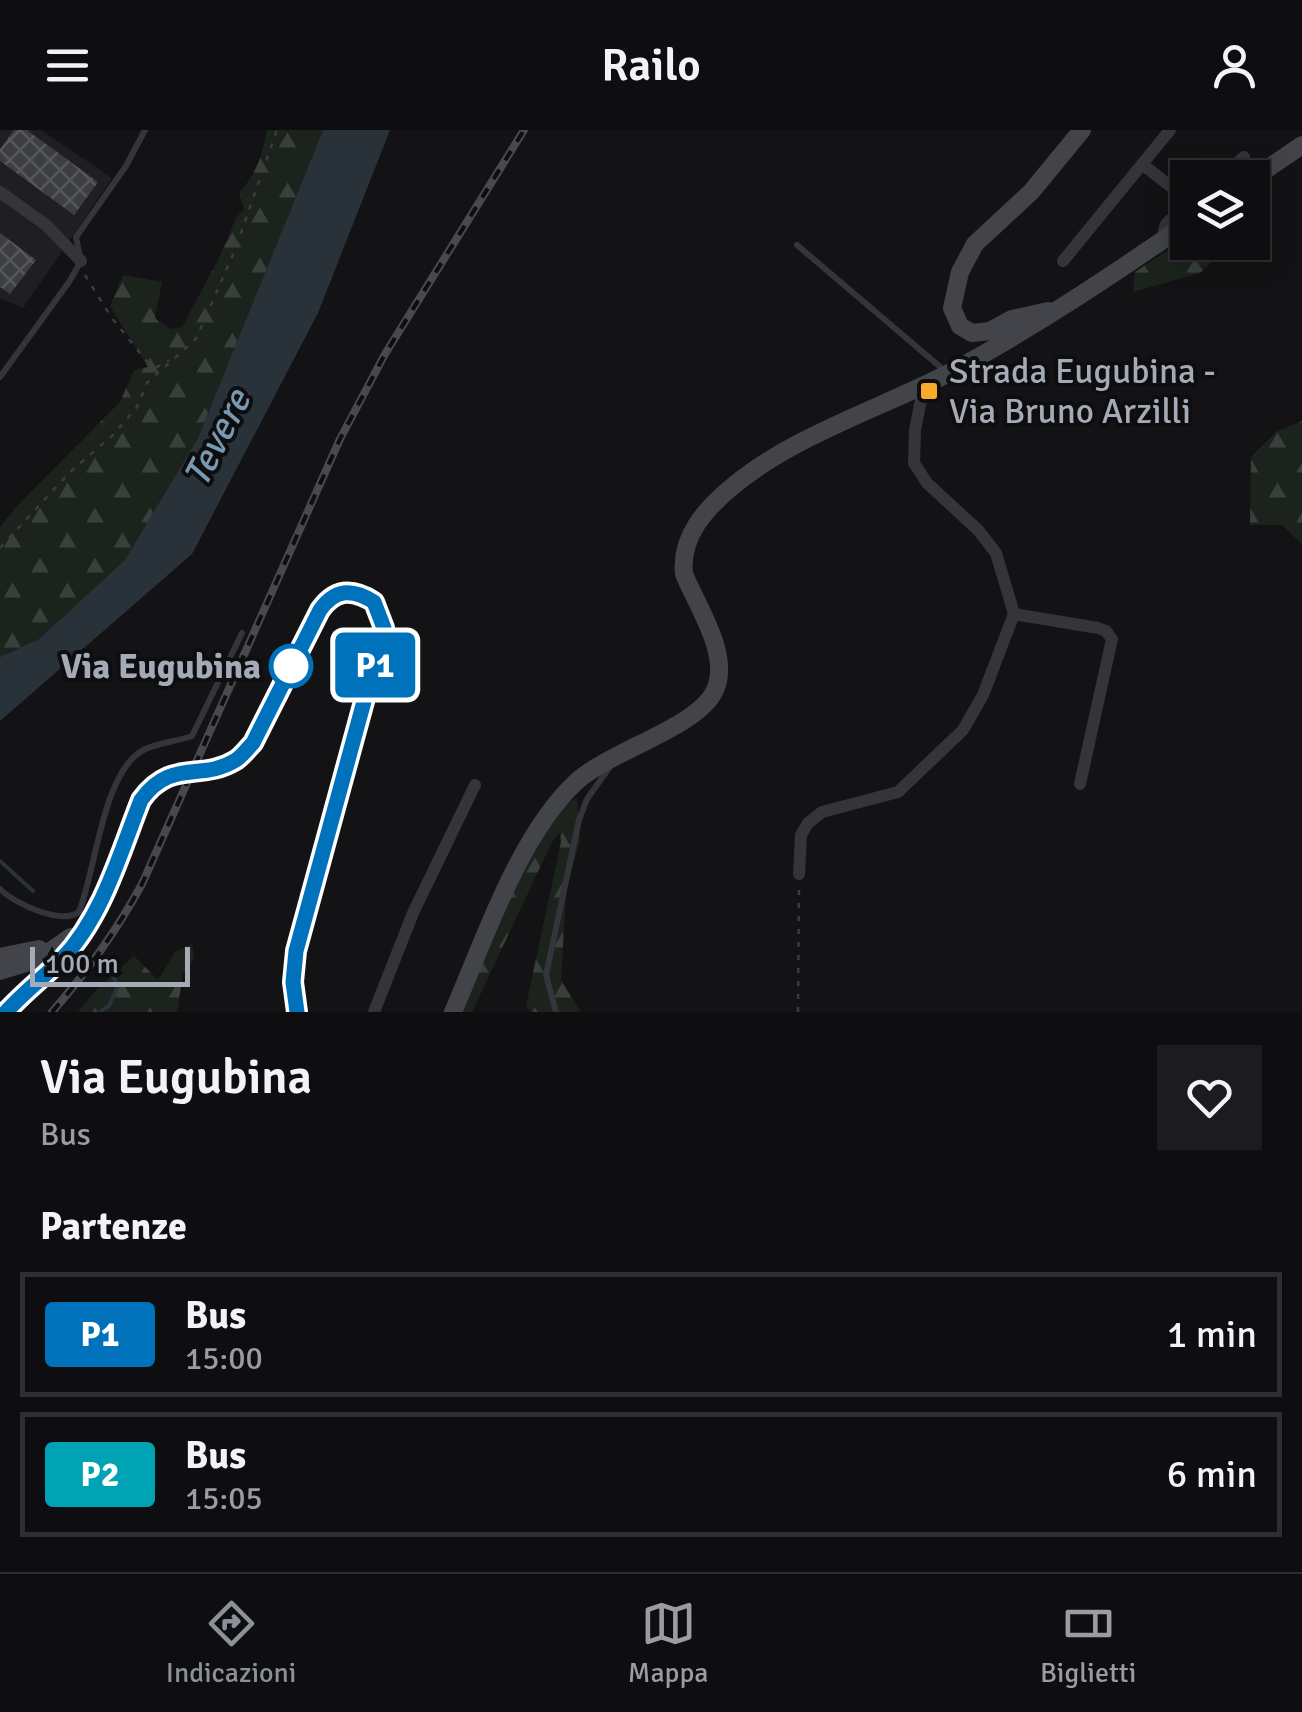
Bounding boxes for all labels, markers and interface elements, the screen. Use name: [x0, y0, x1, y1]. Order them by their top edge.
icon: menu: [40, 38, 95, 93]
text: Railo: [601, 38, 701, 93]
icon: person: [1207, 38, 1262, 93]
map controls: [1170, 160, 1270, 260]
button: layers: [1170, 160, 1270, 260]
place label: Strada Eugubina - Via Bruno Arzilli: [949, 350, 1216, 433]
water label: Tevere: [173, 380, 262, 494]
marker: Strada Eugubina - Via Bruno Arzilli: [918, 380, 940, 402]
line badge: P1: [330, 632, 420, 698]
text: P1: [355, 644, 395, 687]
place label: Via Eugubina: [61, 645, 261, 688]
marker: Via Eugubina: [270, 645, 312, 687]
scale bar: [30, 942, 190, 986]
text: 100 m: [45, 947, 119, 981]
button: heart: [1157, 1045, 1262, 1150]
text: Via Eugubina: [40, 1048, 312, 1107]
text: Bus: [40, 1115, 91, 1154]
text: Partenze: [40, 1203, 187, 1250]
text: Bus: [185, 1292, 246, 1339]
text: 1 min: [1167, 1311, 1257, 1358]
text: P1: [80, 1313, 120, 1356]
text: 15:00: [185, 1339, 263, 1378]
text: Bus: [185, 1432, 246, 1479]
text: 6 min: [1167, 1451, 1257, 1498]
text: P2: [80, 1453, 120, 1496]
text: 15:05: [185, 1479, 263, 1518]
tab: Indicazioni: [166, 1596, 296, 1690]
tab: Mappa: [628, 1596, 709, 1690]
tab: Biglietti: [1040, 1596, 1136, 1690]

